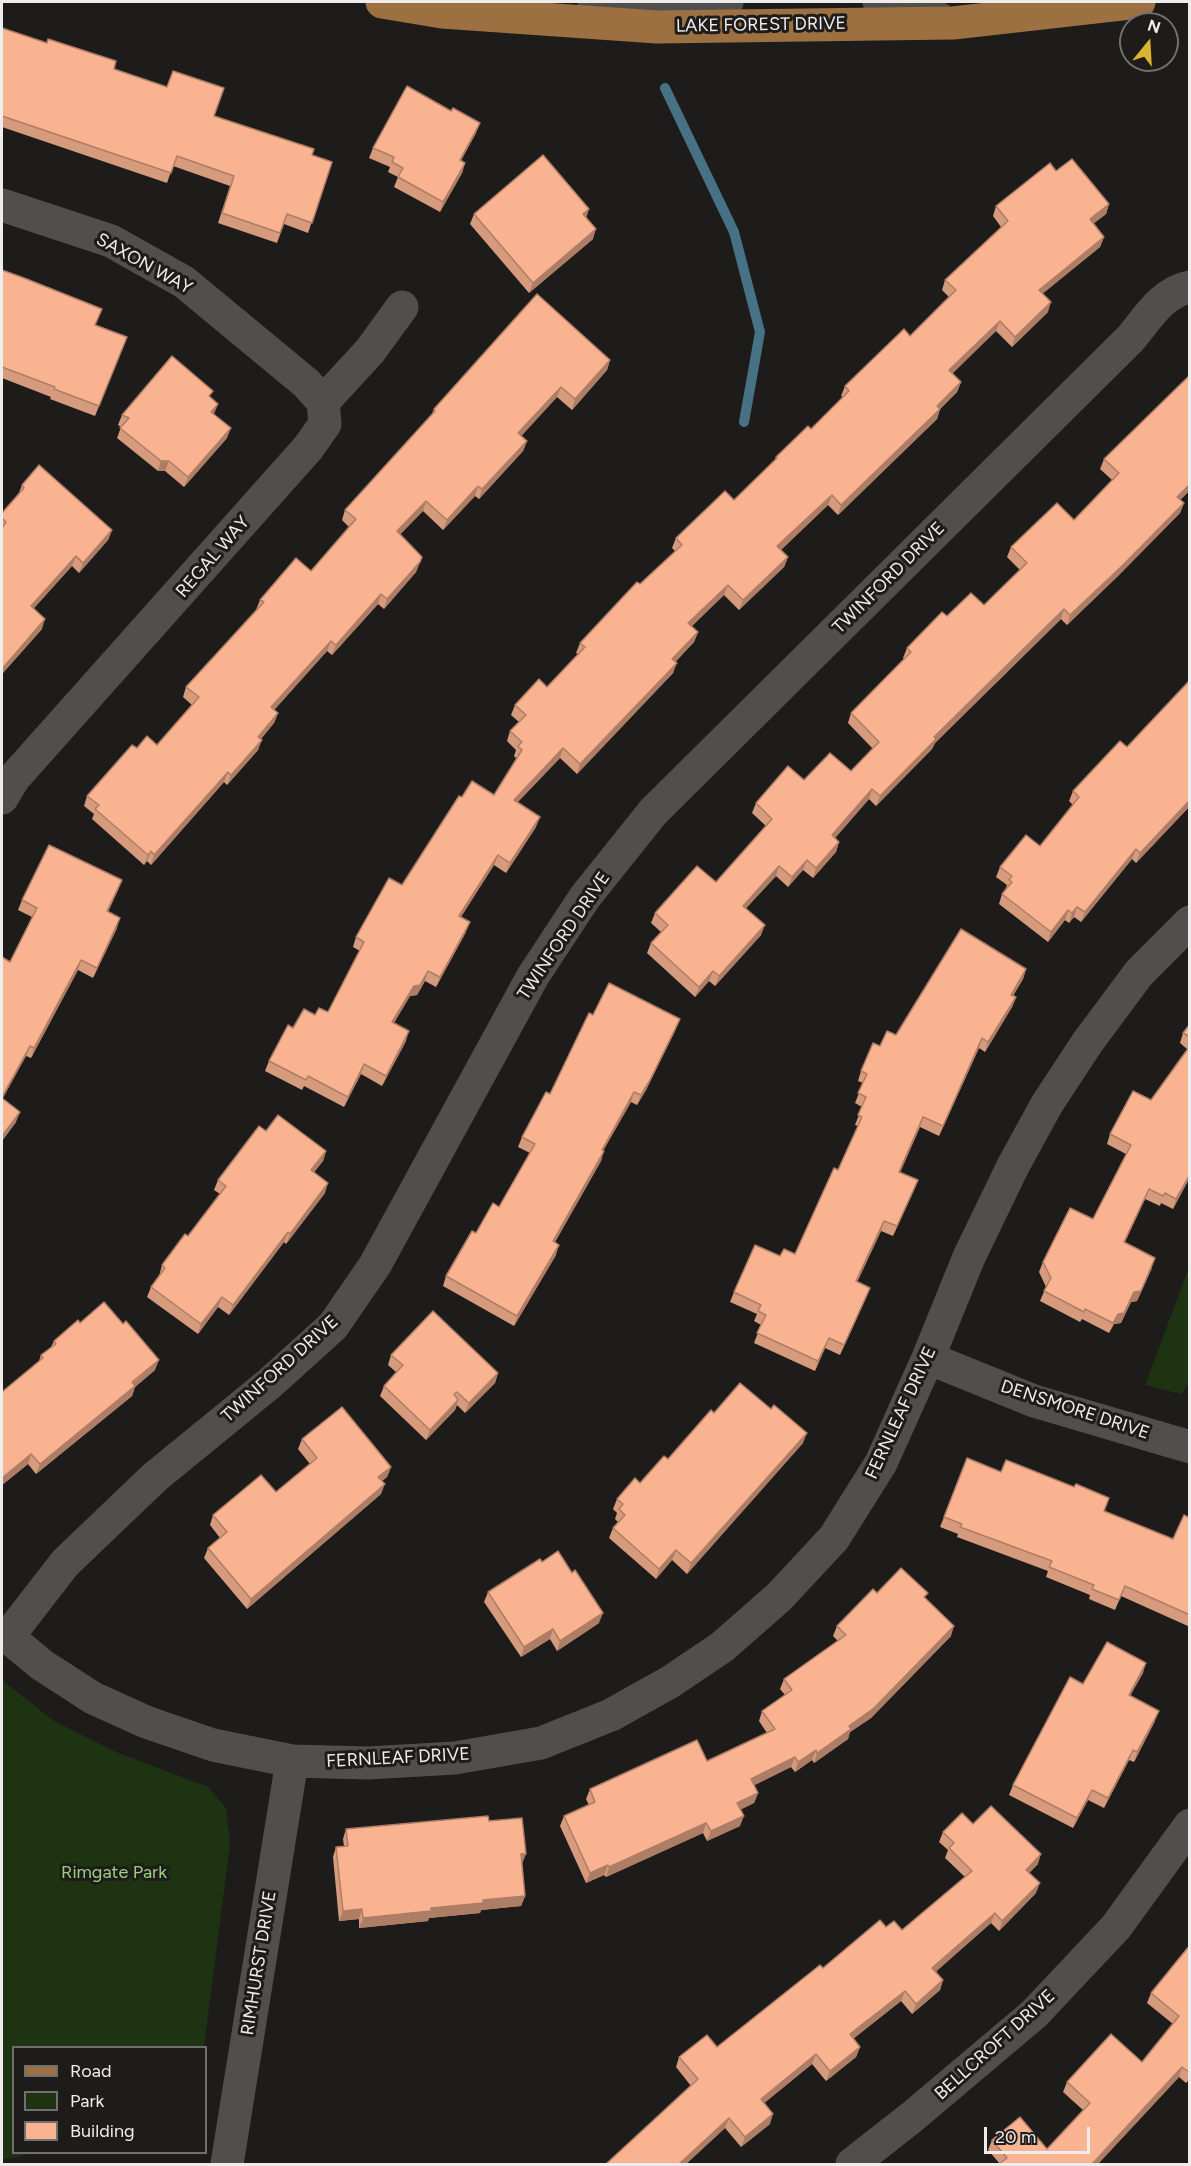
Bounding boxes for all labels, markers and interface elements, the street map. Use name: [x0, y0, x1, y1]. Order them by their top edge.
north arrow: [1119, 12, 1179, 72]
street label: LAKE FOREST DRIVE: [676, 13, 846, 37]
text: N: [1145, 15, 1163, 37]
street label: SAXON WAY: [92, 229, 196, 299]
street label: REGAL WAY: [172, 512, 254, 602]
street label: TWINFORD DRIVE: [828, 517, 950, 639]
street label: TWINFORD DRIVE: [513, 868, 615, 1004]
street label: TWINFORD DRIVE: [217, 1311, 343, 1427]
street label: FERNLEAF DRIVE: [861, 1343, 941, 1483]
street label: DENSMORE DRIVE: [998, 1376, 1152, 1444]
street label: FERNLEAF DRIVE: [326, 1743, 470, 1773]
park label: Rimgate Park: [61, 1862, 167, 1884]
street label: RIMHURST DRIVE: [237, 1889, 281, 2037]
street label: BELLCROFT DRIVE: [930, 1985, 1060, 2105]
legend: [12, 2046, 207, 2154]
text: Road: [70, 2060, 111, 2082]
text: Park: [70, 2090, 104, 2112]
scale bar: [987, 2115, 1094, 2153]
text: Building: [70, 2120, 135, 2142]
text: 20 m: [995, 2126, 1036, 2148]

